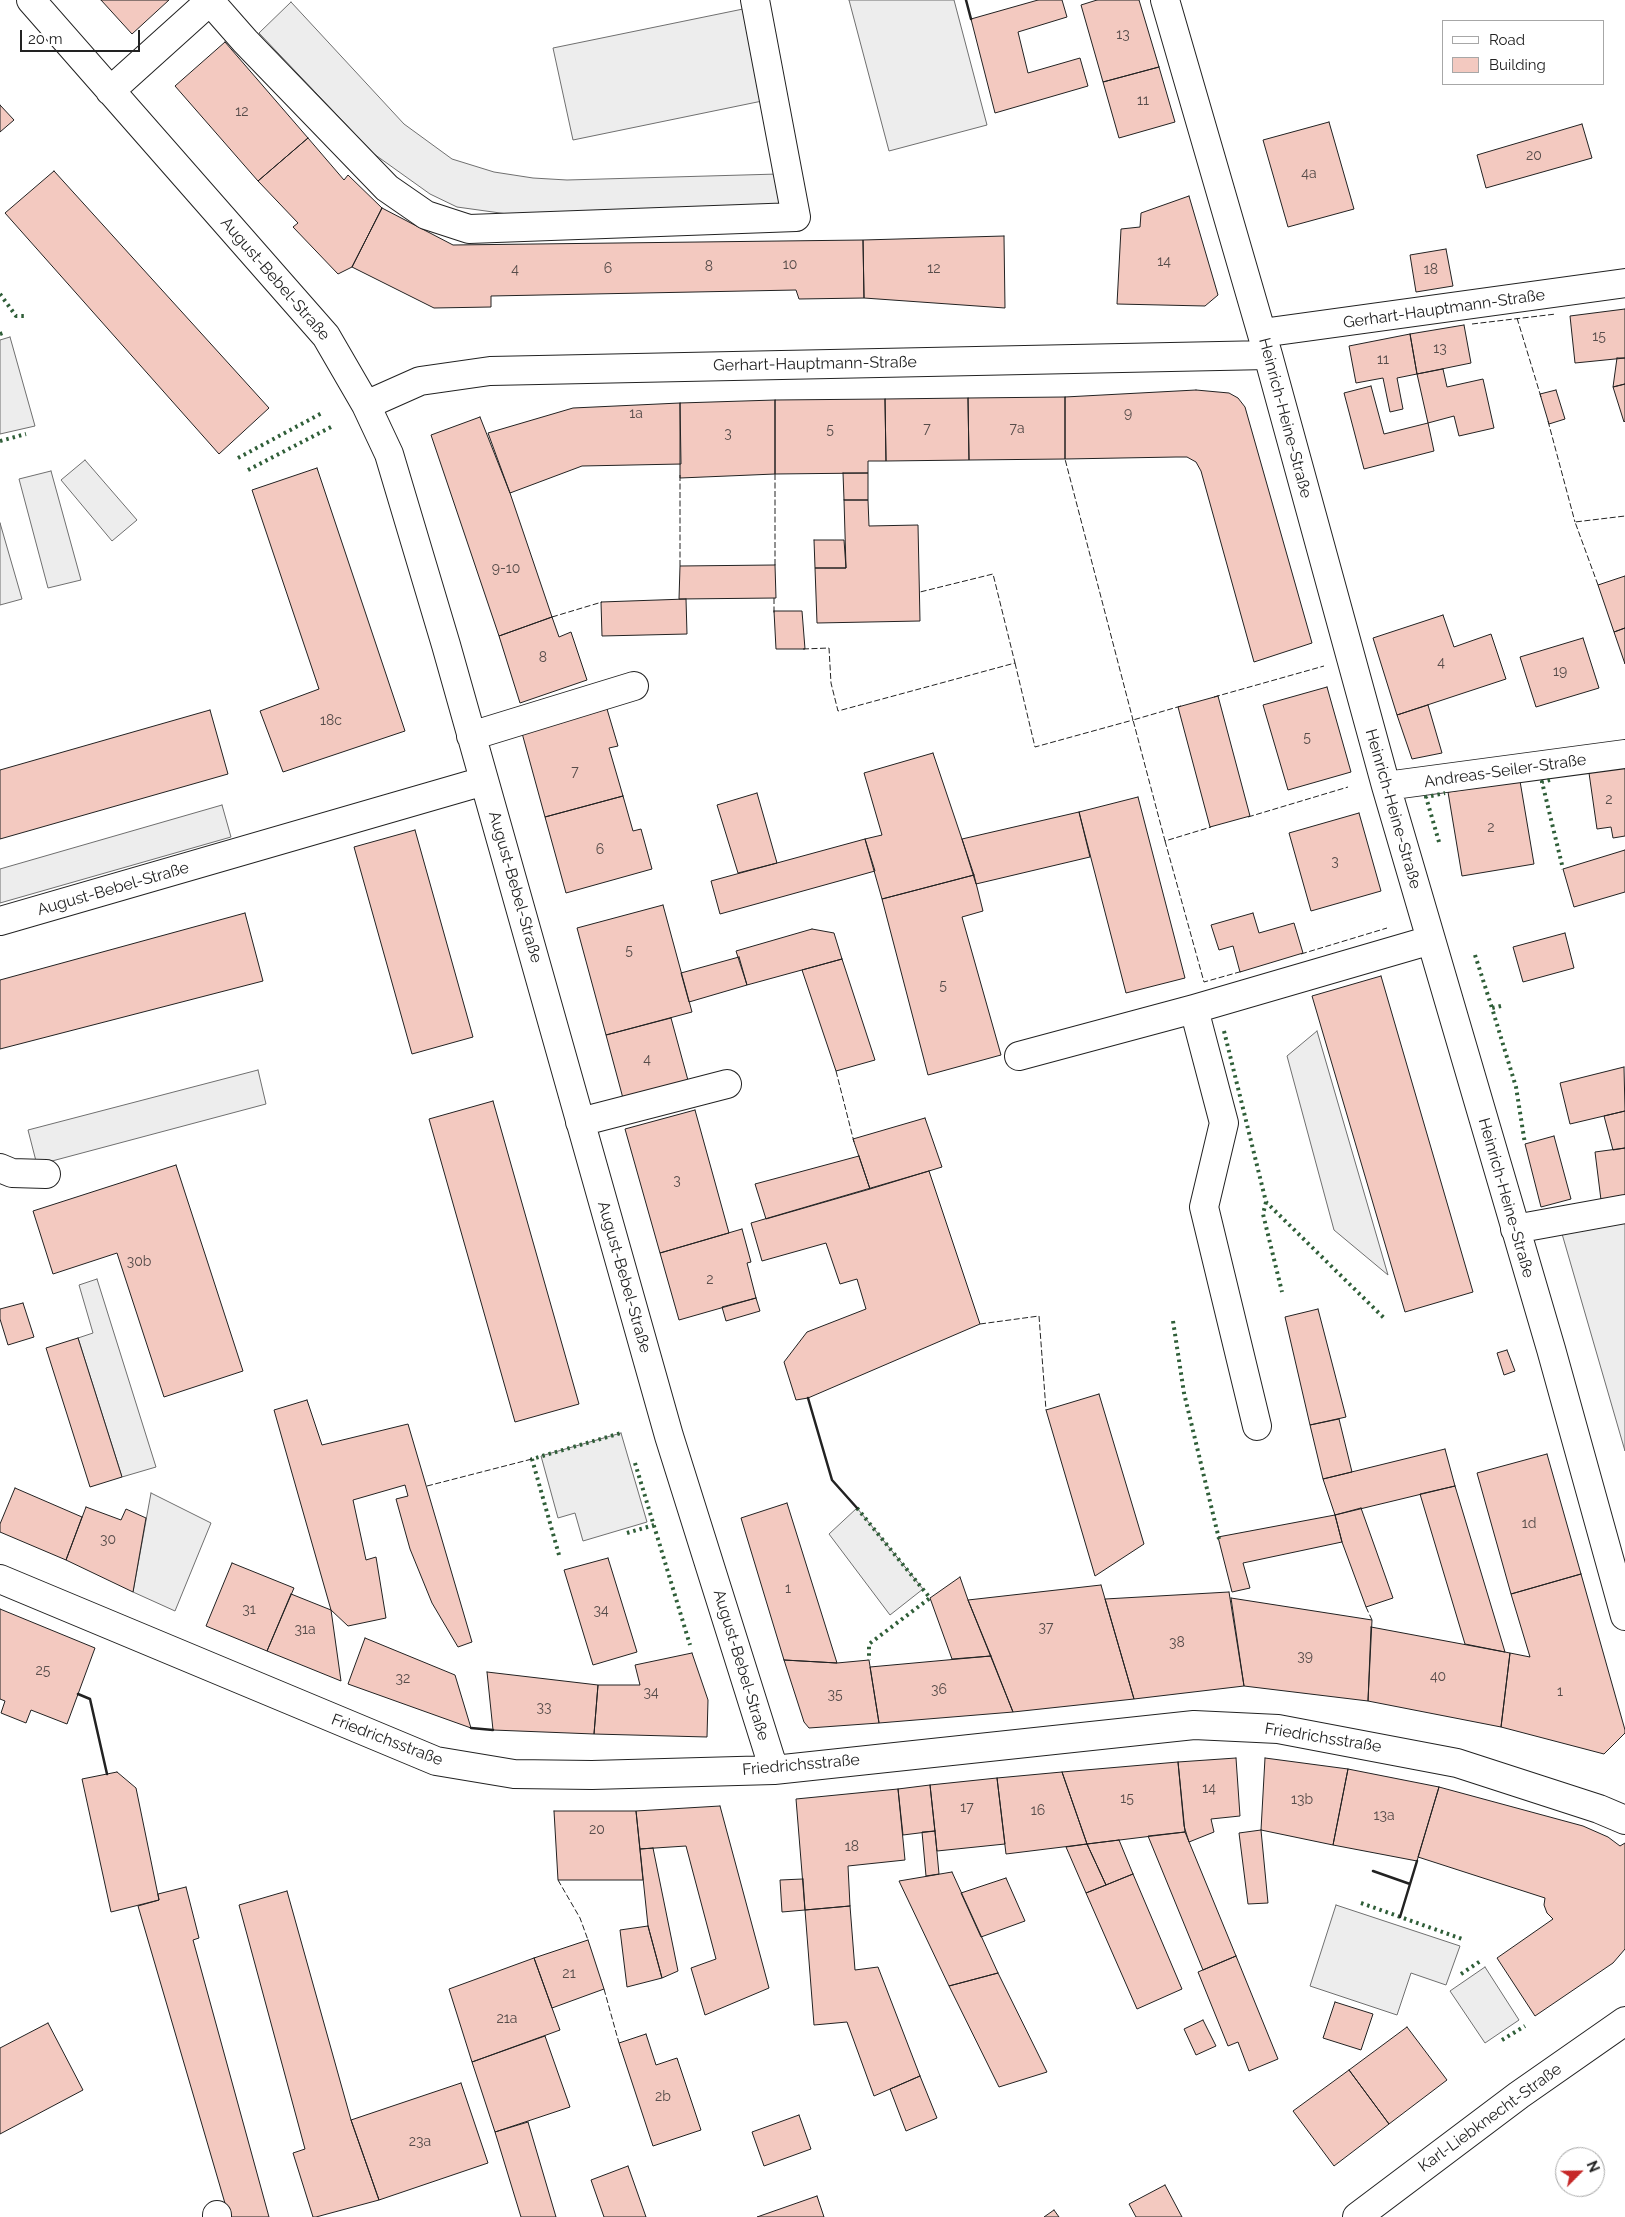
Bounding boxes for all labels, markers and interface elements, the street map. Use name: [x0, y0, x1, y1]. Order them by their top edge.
scale bar: [22, 20, 142, 52]
legend: [1442, 20, 1605, 85]
house number: 13: [1116, 27, 1130, 43]
text: 20 m: [28, 30, 63, 48]
text: Road: [1489, 31, 1525, 49]
text: Building: [1489, 56, 1546, 74]
house number: 11: [1137, 93, 1149, 109]
house number: 12: [235, 104, 249, 120]
house number: 20: [1526, 148, 1542, 164]
house number: 4a: [1301, 166, 1317, 182]
street label: August-Bebel-Straße: [216, 213, 334, 345]
house number: 14: [1157, 254, 1171, 270]
house number: 10: [783, 257, 797, 273]
house number: 8: [705, 259, 713, 275]
house number: 6: [604, 261, 612, 277]
house number: 12: [927, 261, 941, 277]
house number: 4: [511, 262, 519, 278]
house number: 18: [1424, 262, 1438, 278]
street label: Gerhart-Hauptmann-Straße: [1342, 285, 1546, 333]
house number: 15: [1592, 329, 1606, 345]
street label: Heinrich-Heine-Straße: [1254, 336, 1316, 500]
house number: 13: [1433, 341, 1447, 357]
house number: 11: [1377, 352, 1389, 368]
street label: Gerhart-Hauptmann-Straße: [713, 353, 917, 375]
house number: 1a: [629, 406, 643, 422]
house number: 9: [1124, 406, 1132, 422]
house number: 7: [923, 421, 931, 437]
house number: 7a: [1009, 421, 1025, 437]
house number: 5: [826, 422, 834, 438]
house number: 3: [724, 426, 732, 442]
house number: 9-10: [492, 561, 520, 577]
house number: 8: [539, 650, 547, 666]
house number: 4: [1437, 655, 1445, 671]
house number: 19: [1553, 664, 1567, 680]
house number: 18c: [320, 713, 342, 729]
street label: Heinrich-Heine-Straße: [1361, 727, 1425, 891]
house number: 5: [1303, 730, 1311, 746]
street label: Andreas-Seiler-Straße: [1423, 750, 1587, 792]
house number: 7: [571, 764, 579, 780]
house number: 2: [1605, 792, 1613, 808]
street label: August-Bebel-Straße: [484, 809, 546, 965]
house number: 2: [1487, 820, 1495, 836]
house number: 6: [596, 842, 604, 858]
house number: 3: [1331, 854, 1339, 870]
street label: August-Bebel-Straße: [35, 858, 191, 920]
house number: 5: [625, 943, 633, 959]
house number: 5: [939, 978, 947, 994]
house number: 4: [643, 1052, 651, 1068]
street label: Heinrich-Heine-Straße: [1474, 1116, 1538, 1280]
house number: 3: [673, 1173, 681, 1189]
street label: August-Bebel-Straße: [593, 1199, 655, 1355]
house number: 30b: [127, 1254, 151, 1270]
house number: 2: [706, 1272, 714, 1288]
house number: 1d: [1522, 1516, 1536, 1532]
house number: 30: [100, 1532, 116, 1548]
house number: 1: [785, 1581, 791, 1597]
street label: August-Bebel-Straße: [709, 1587, 773, 1743]
house number: 31: [242, 1602, 256, 1618]
house number: 34: [593, 1603, 609, 1619]
house number: 37: [1039, 1620, 1053, 1636]
house number: 31a: [294, 1622, 316, 1638]
house number: 38: [1169, 1635, 1185, 1651]
house number: 39: [1297, 1649, 1313, 1665]
house number: 25: [36, 1663, 50, 1679]
house number: 40: [1430, 1669, 1446, 1685]
house number: 32: [396, 1671, 410, 1687]
house number: 36: [931, 1682, 947, 1698]
house number: 1: [1557, 1684, 1563, 1700]
house number: 34: [643, 1685, 659, 1701]
house number: 35: [827, 1687, 843, 1703]
house number: 33: [537, 1700, 551, 1716]
street label: Friedrichsstraße: [329, 1710, 445, 1770]
street label: Friedrichsstraße: [1263, 1719, 1383, 1757]
street label: Friedrichsstraße: [741, 1750, 861, 1780]
house number: 14: [1202, 1781, 1216, 1797]
house number: 15: [1120, 1791, 1134, 1807]
house number: 13b: [1291, 1792, 1313, 1808]
house number: 17: [960, 1800, 974, 1816]
house number: 16: [1031, 1803, 1045, 1819]
house number: 13a: [1373, 1808, 1395, 1824]
house number: 20: [589, 1822, 605, 1838]
house number: 18: [845, 1839, 859, 1855]
house number: 21: [562, 1966, 576, 1982]
house number: 21a: [497, 2011, 517, 2027]
street label: Karl-Liebknecht-Straße: [1415, 2060, 1565, 2176]
house number: 2b: [655, 2089, 671, 2105]
house number: 23a: [409, 2134, 431, 2150]
north arrow: [1555, 2147, 1605, 2197]
text: N: [1583, 2158, 1602, 2175]

